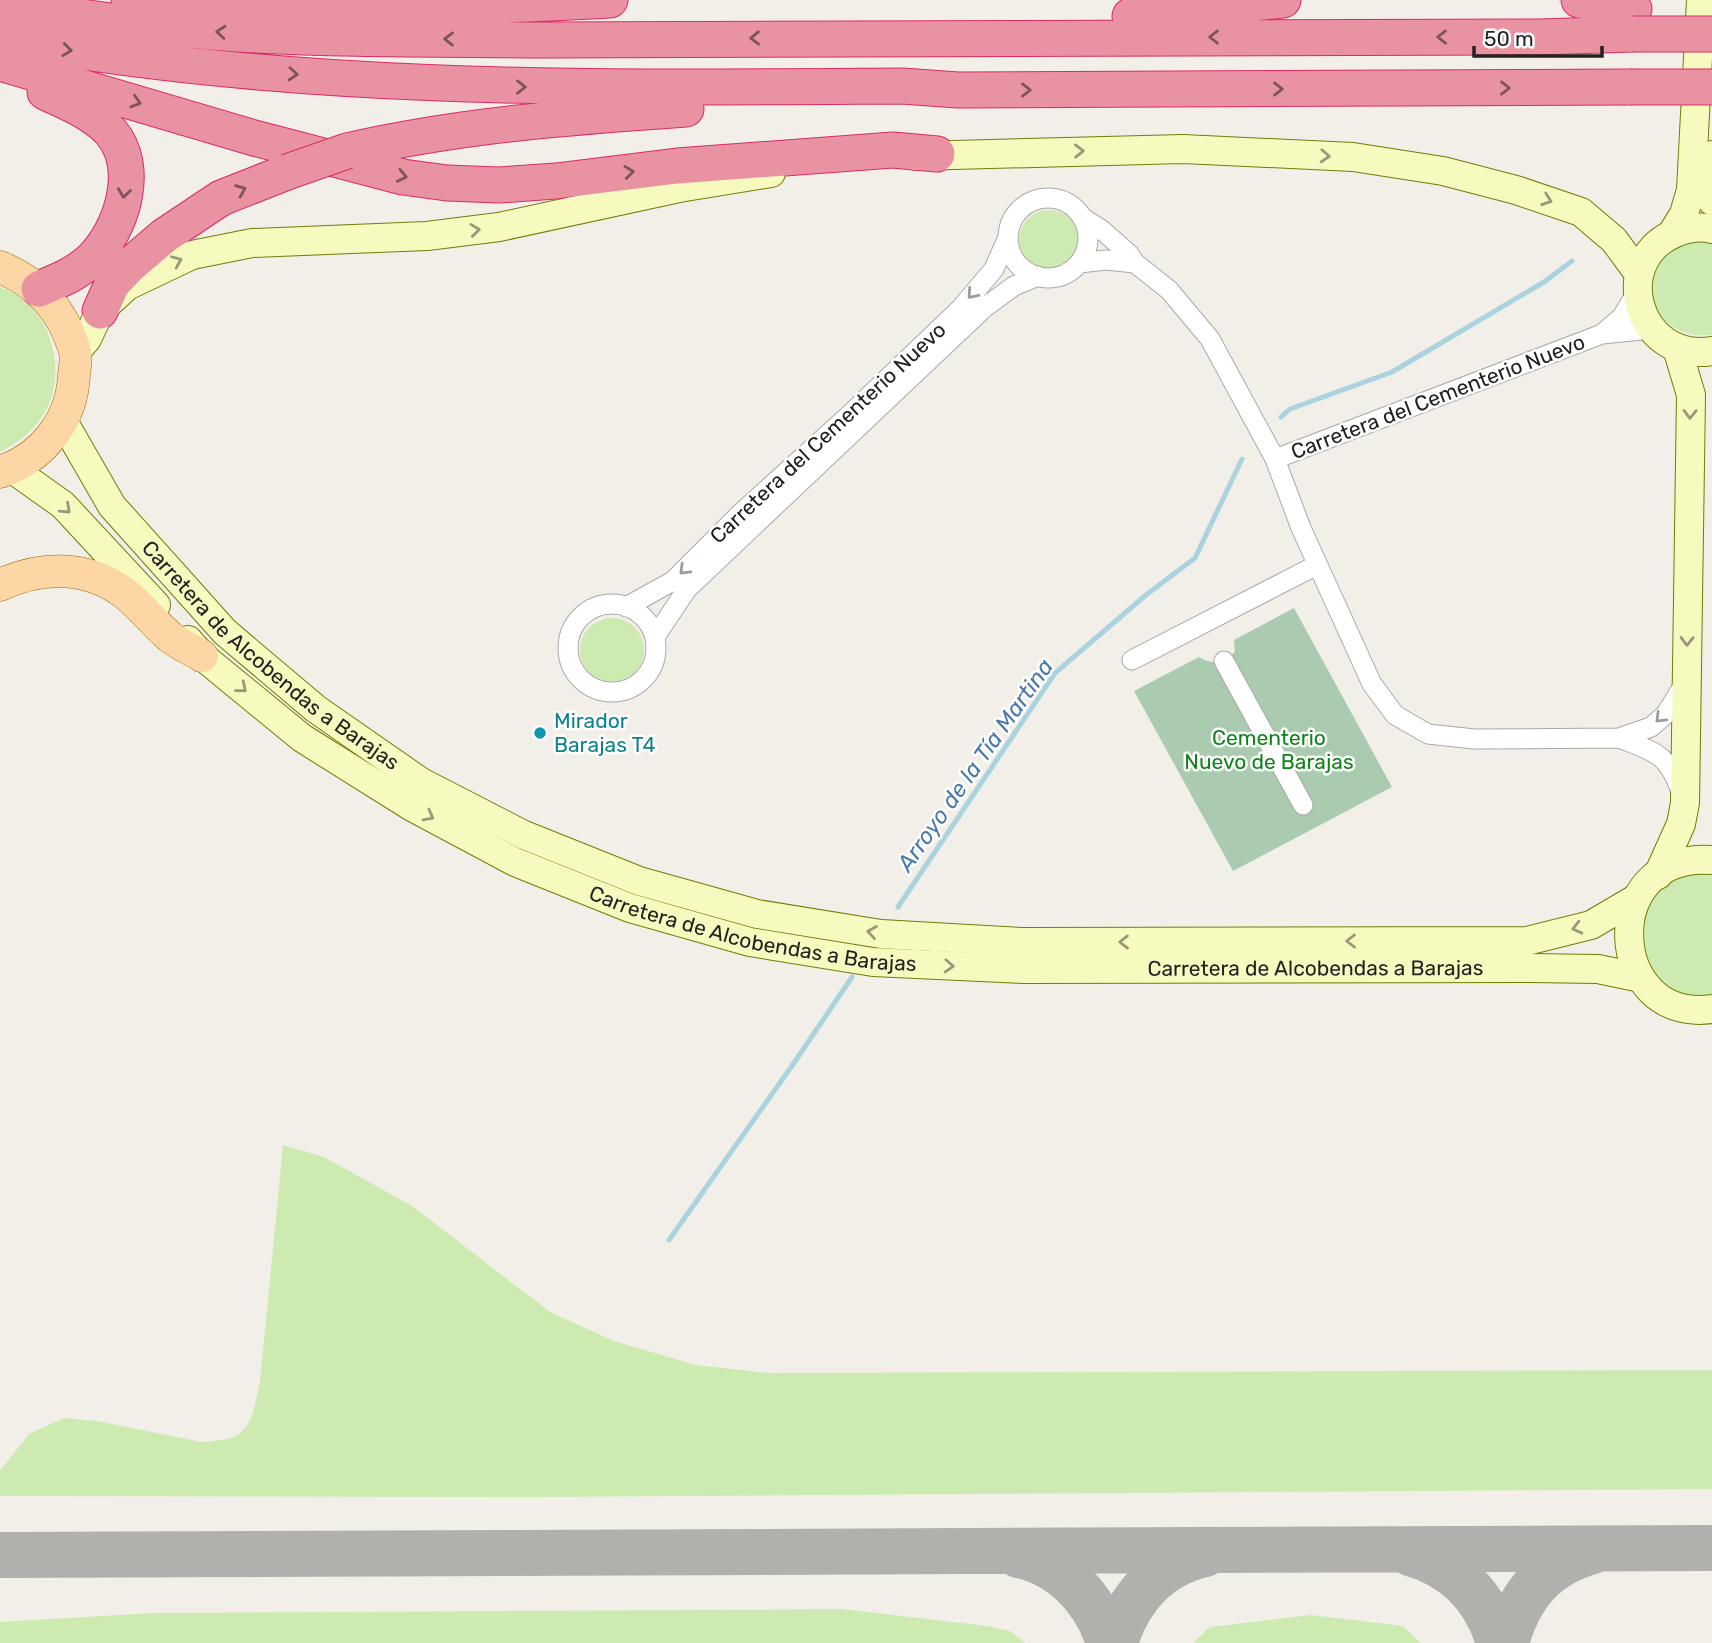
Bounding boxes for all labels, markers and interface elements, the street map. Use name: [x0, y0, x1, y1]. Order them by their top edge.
scale bar: [1474, 14, 1602, 58]
one-way arrow: [216, 25, 227, 40]
text: 50 m: [1484, 26, 1534, 51]
one-way arrow: [1209, 29, 1219, 45]
one-way arrow: [1436, 29, 1447, 45]
one-way arrow: [749, 30, 759, 46]
one-way arrow: [443, 31, 453, 47]
one-way arrow: [61, 42, 73, 57]
one-way arrow: [288, 67, 299, 82]
one-way arrow: [516, 79, 526, 95]
one-way arrow: [1501, 80, 1511, 96]
one-way arrow: [1273, 81, 1284, 97]
one-way arrow: [1021, 82, 1032, 98]
one-way arrow: [130, 94, 142, 109]
one-way arrow: [1074, 143, 1085, 159]
one-way arrow: [1319, 148, 1330, 163]
one-way arrow: [623, 164, 634, 179]
one-way arrow: [396, 168, 408, 183]
one-way arrow: [234, 184, 247, 198]
one-way arrow: [117, 187, 132, 199]
one-way arrow: [1541, 192, 1553, 207]
one-way arrow: [469, 222, 481, 237]
one-way arrow: [170, 255, 182, 269]
one-way arrow: [968, 286, 980, 299]
street label: Carretera del Cementerio Nuevo: [705, 317, 951, 548]
street label: Carretera del Cementerio Nuevo: [1287, 329, 1588, 464]
one-way arrow: [1682, 409, 1698, 420]
one-way arrow: [57, 501, 70, 513]
street label: Carretera de Alcobendas a Barajas: [137, 535, 404, 775]
one-way arrow: [679, 561, 692, 574]
one-way arrow: [1679, 637, 1695, 647]
water label: Arroyo de la Tía Martina: [890, 653, 1059, 877]
one-way arrow: [233, 680, 246, 692]
place label: Mirador Barajas T4: [554, 708, 655, 757]
one-way arrow: [1656, 710, 1669, 723]
marker: Mirador Barajas T4: [532, 725, 548, 741]
park label: Cementerio Nuevo de Barajas: [1184, 725, 1354, 774]
one-way arrow: [422, 808, 435, 822]
street label: Carretera de Alcobendas a Barajas: [586, 880, 917, 976]
one-way arrow: [1571, 920, 1583, 934]
one-way arrow: [866, 925, 878, 940]
one-way arrow: [1345, 933, 1356, 949]
one-way arrow: [1118, 934, 1128, 950]
street label: Carretera de Alcobendas a Barajas: [1147, 955, 1483, 981]
one-way arrow: [943, 958, 954, 973]

